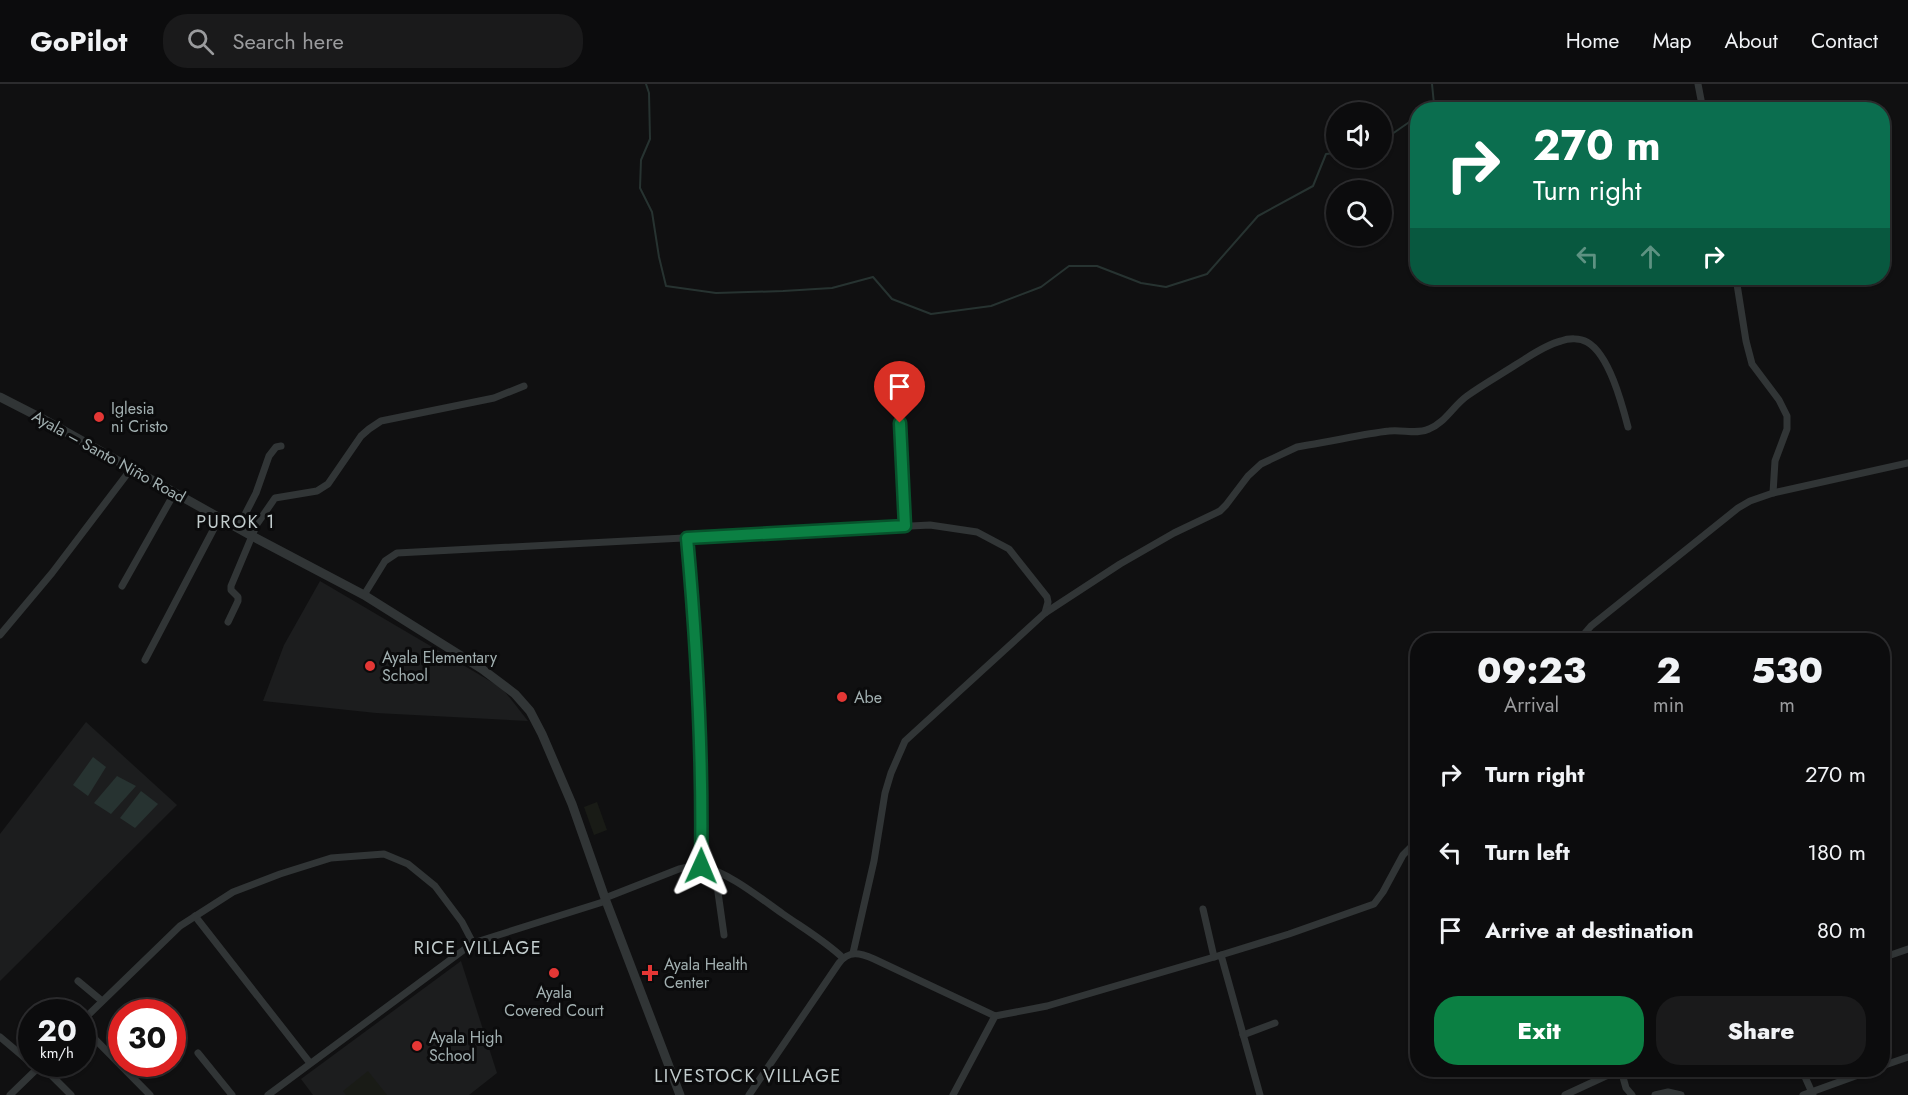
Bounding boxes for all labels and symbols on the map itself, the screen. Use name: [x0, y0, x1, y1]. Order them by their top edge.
pin: [874, 361, 925, 423]
place label: Iglesia ni Cristo: [111, 397, 168, 438]
street label: Ayala – Santo Niño Road: [28, 405, 190, 508]
marker: Iglesia ni Cristo: [92, 410, 106, 424]
district label: PUROK 1: [196, 509, 276, 535]
place label: Ayala Elementary School: [382, 646, 498, 687]
marker: Ayala Elementary School: [363, 659, 377, 673]
place label: Abe: [854, 686, 882, 709]
marker: Abe: [835, 690, 849, 704]
position arrow: [669, 834, 733, 898]
district label: RICE VILLAGE: [414, 935, 542, 961]
place label: Ayala Health Center: [664, 953, 748, 994]
marker: Ayala Health Center: [641, 964, 659, 982]
marker: Ayala Covered Court: [547, 966, 561, 980]
place label: Ayala Covered Court: [504, 981, 604, 1022]
speed limit sign: 30: [108, 999, 186, 1077]
place label: Ayala High School: [429, 1026, 503, 1067]
marker: Ayala High School: [410, 1039, 424, 1053]
district label: LIVESTOCK VILLAGE: [654, 1063, 842, 1089]

